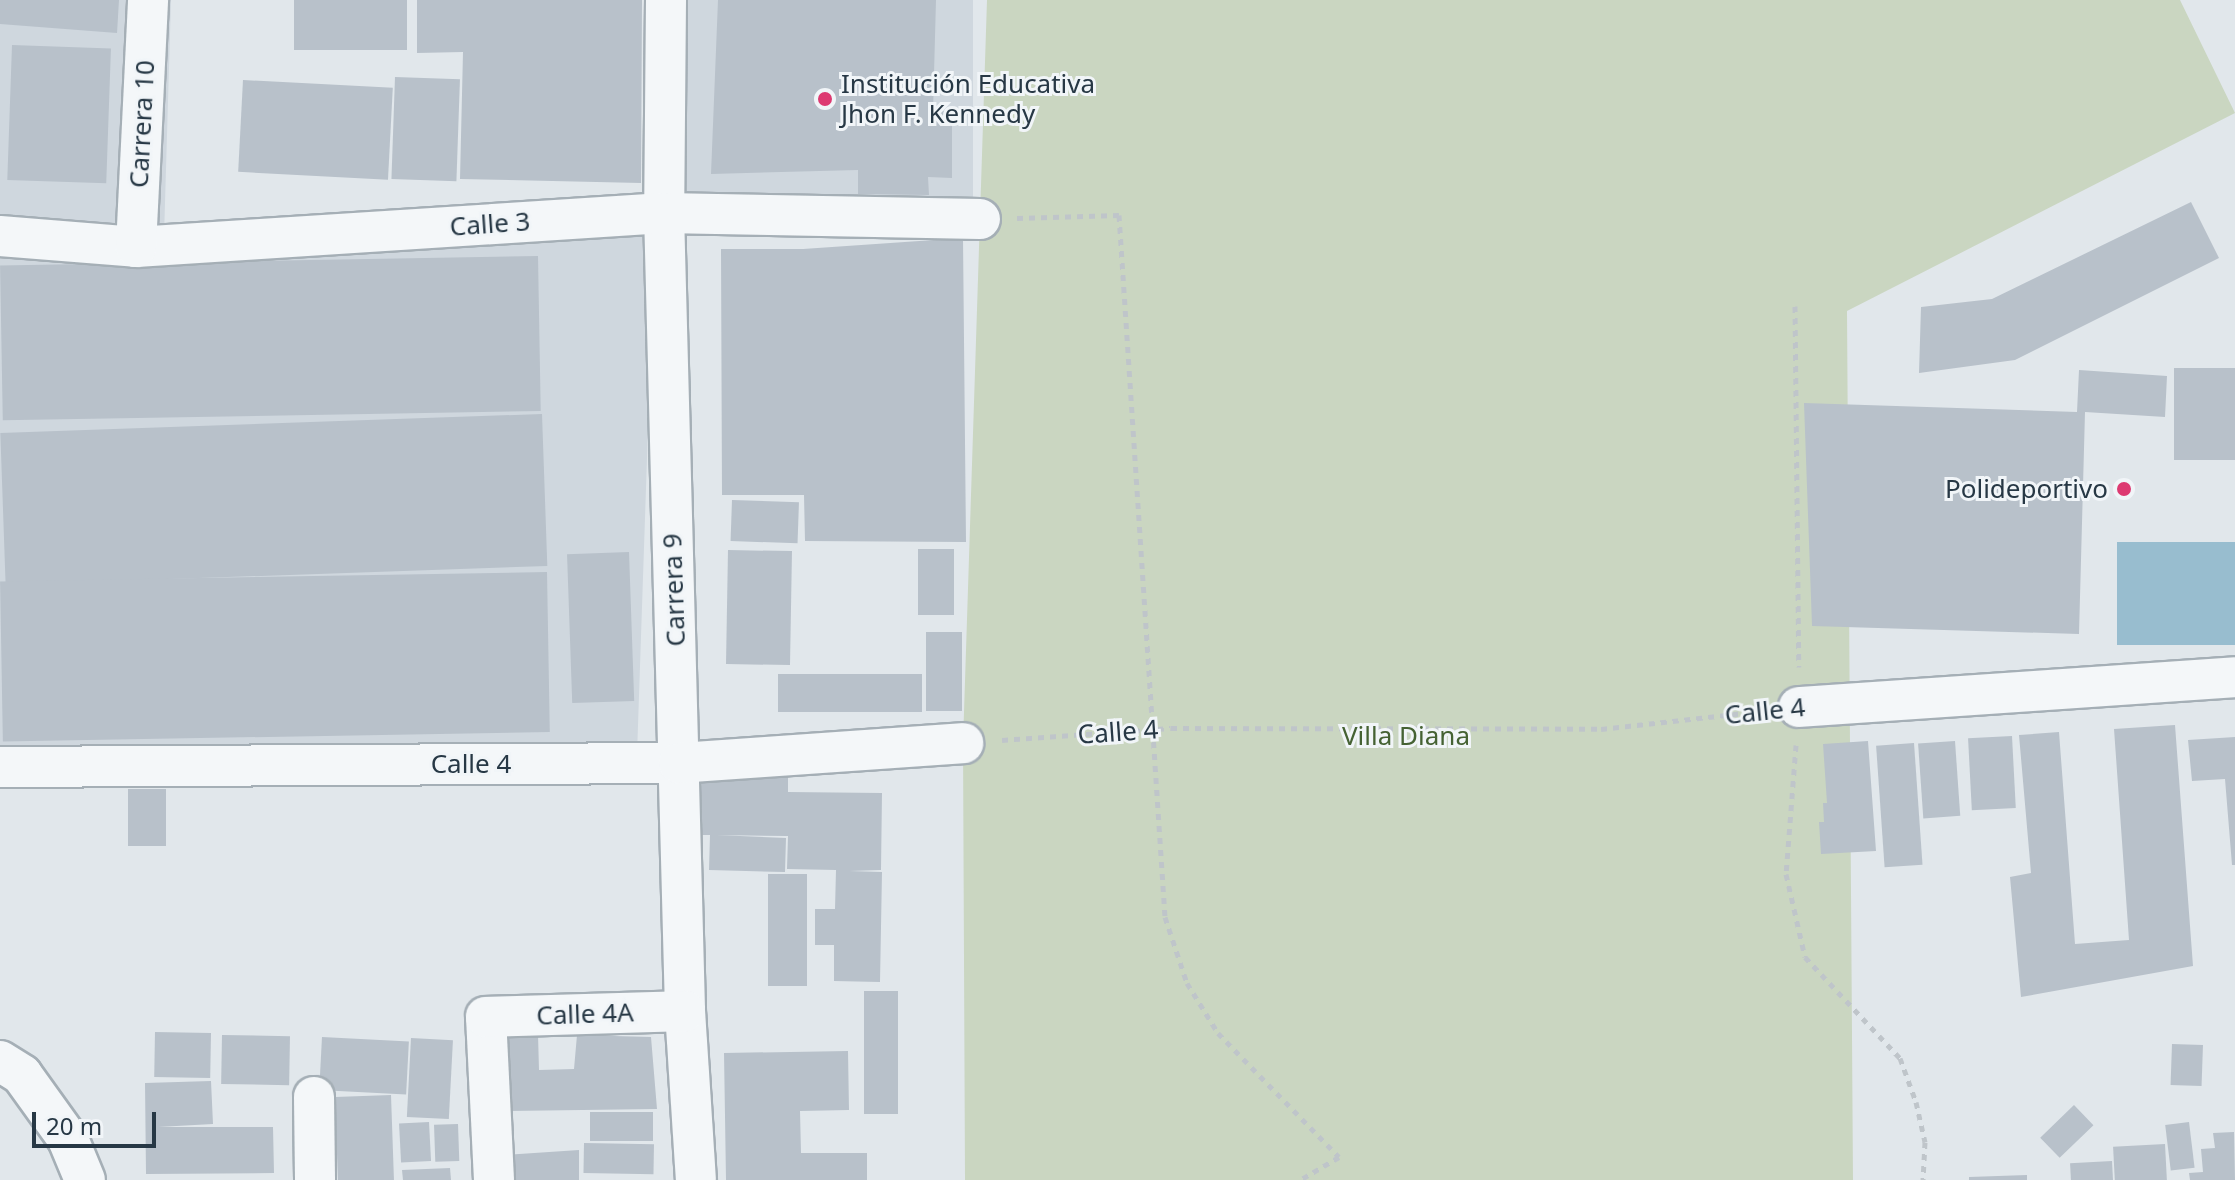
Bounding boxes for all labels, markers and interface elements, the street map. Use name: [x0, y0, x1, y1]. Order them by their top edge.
street label: Carrera 10: [123, 59, 161, 189]
place label: Institución Educativa Jhon F. Kennedy: [841, 68, 1095, 130]
marker: Institución Educativa Jhon F. Kennedy: [816, 90, 834, 108]
street label: Calle 3: [449, 206, 531, 242]
place label: Polideportivo: [1945, 473, 2108, 505]
marker: Polideportivo: [2115, 480, 2133, 498]
street label: Carrera 9: [656, 533, 692, 647]
street label: Calle 4: [1723, 691, 1807, 731]
street label: Calle 4: [1077, 714, 1159, 750]
park label: Villa Diana: [1342, 720, 1470, 752]
street label: Calle 4: [431, 748, 511, 780]
street label: Calle 4A: [536, 997, 634, 1031]
scale bar: [36, 1096, 160, 1146]
text: 20 m: [46, 1109, 102, 1142]

